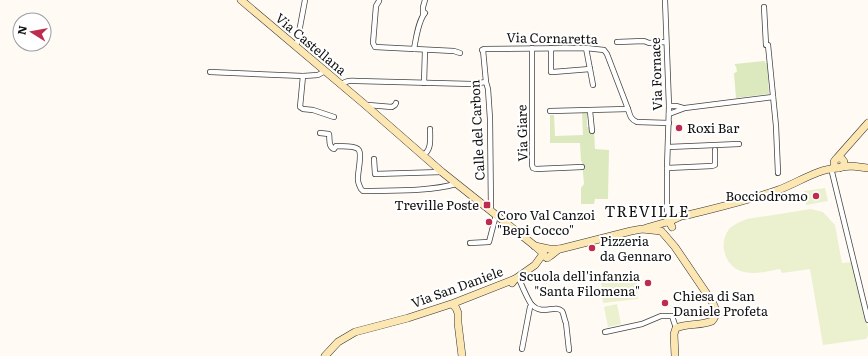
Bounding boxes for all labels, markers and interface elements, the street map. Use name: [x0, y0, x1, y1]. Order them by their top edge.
street label: Via Castellana: [272, 8, 351, 79]
north arrow: [12, 12, 52, 52]
text: N: [12, 24, 30, 36]
street label: Via Cornaretta: [506, 27, 598, 48]
street label: Via Fornace: [645, 37, 666, 111]
street label: Calle del Carbon: [464, 79, 489, 181]
street label: Via Giare: [511, 104, 531, 162]
place label: Roxi Bar: [687, 118, 740, 137]
marker: Roxi Bar: [674, 123, 684, 133]
place label: Bocciodromo: [725, 186, 808, 205]
marker: Bocciodromo: [811, 191, 821, 201]
place label: Treville Poste: [394, 195, 479, 214]
district label: TREVILLE: [604, 199, 690, 222]
marker: Treville Poste: [482, 200, 492, 210]
place label: Coro Val Canzoi "Bepi Cocco": [497, 205, 596, 239]
marker: Coro Val Canzoi "Bepi Cocco": [484, 217, 494, 227]
place label: Pizzeria da Gennaro: [600, 231, 672, 265]
marker: Pizzeria da Gennaro: [587, 243, 597, 253]
street label: Via San Daniele: [408, 261, 506, 312]
place label: Scuola dell'infanzia "Santa Filomena": [519, 266, 640, 300]
marker: Scuola dell'infanzia "Santa Filomena": [643, 278, 653, 288]
place label: Chiesa di San Daniele Profeta: [673, 286, 768, 320]
marker: Chiesa di San Daniele Profeta: [660, 298, 670, 308]

